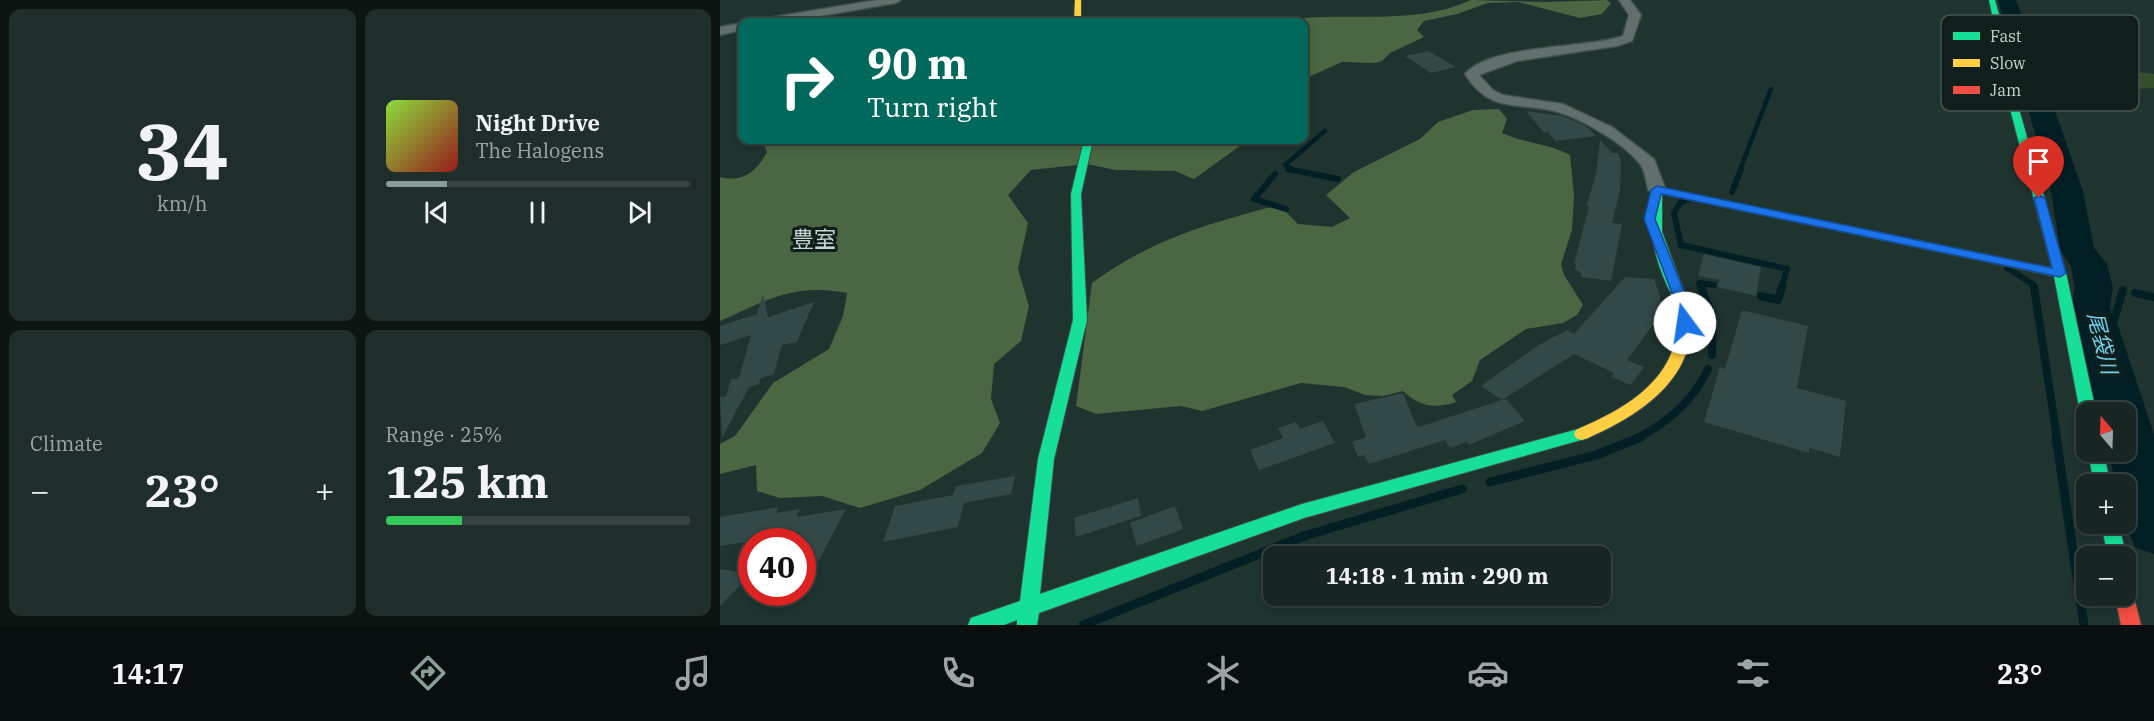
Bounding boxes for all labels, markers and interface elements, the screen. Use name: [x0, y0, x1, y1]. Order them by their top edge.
legend: [1941, 15, 2139, 111]
text: Fast: [1990, 26, 2022, 46]
text: 90 m: [867, 36, 968, 91]
icon: right: [768, 42, 846, 120]
text: Slow: [1990, 53, 2026, 73]
text: Jam: [1990, 80, 2021, 100]
text: Turn right: [867, 89, 998, 124]
text: 34: [135, 100, 229, 201]
text: Night Drive: [476, 108, 600, 137]
pin: [2013, 136, 2064, 198]
text: The Halogens: [476, 137, 604, 164]
icon: arrive: [2022, 145, 2055, 178]
text: km/h: [157, 190, 208, 217]
icon: previous: [420, 196, 453, 229]
icon: pause: [521, 196, 554, 229]
icon: next: [623, 196, 656, 229]
district label: 豊室: [792, 224, 836, 253]
position arrow: [1653, 291, 1717, 355]
water label: 尾袋川: [2082, 309, 2125, 379]
north arrow: [2076, 402, 2136, 462]
map controls: [2076, 402, 2136, 606]
text: Range · 25%: [386, 421, 502, 448]
text: Climate: [30, 430, 103, 457]
text: 125 km: [386, 452, 549, 510]
text: 23°: [145, 461, 220, 519]
text: −: [30, 469, 50, 512]
text: +: [315, 469, 335, 512]
button: +: [2076, 474, 2136, 534]
speed limit sign: 40: [738, 528, 816, 606]
button: −: [2076, 546, 2136, 606]
text: 14:18 · 1 min · 290 m: [1325, 561, 1549, 590]
icon: directions: [407, 652, 449, 694]
icon: music: [672, 652, 714, 694]
icon: phone: [937, 652, 979, 694]
icon: climate: [1202, 652, 1244, 694]
icon: car: [1467, 652, 1509, 694]
icon: filters: [1732, 652, 1774, 694]
text: 14:17: [111, 656, 184, 691]
text: 23°: [1997, 656, 2042, 691]

